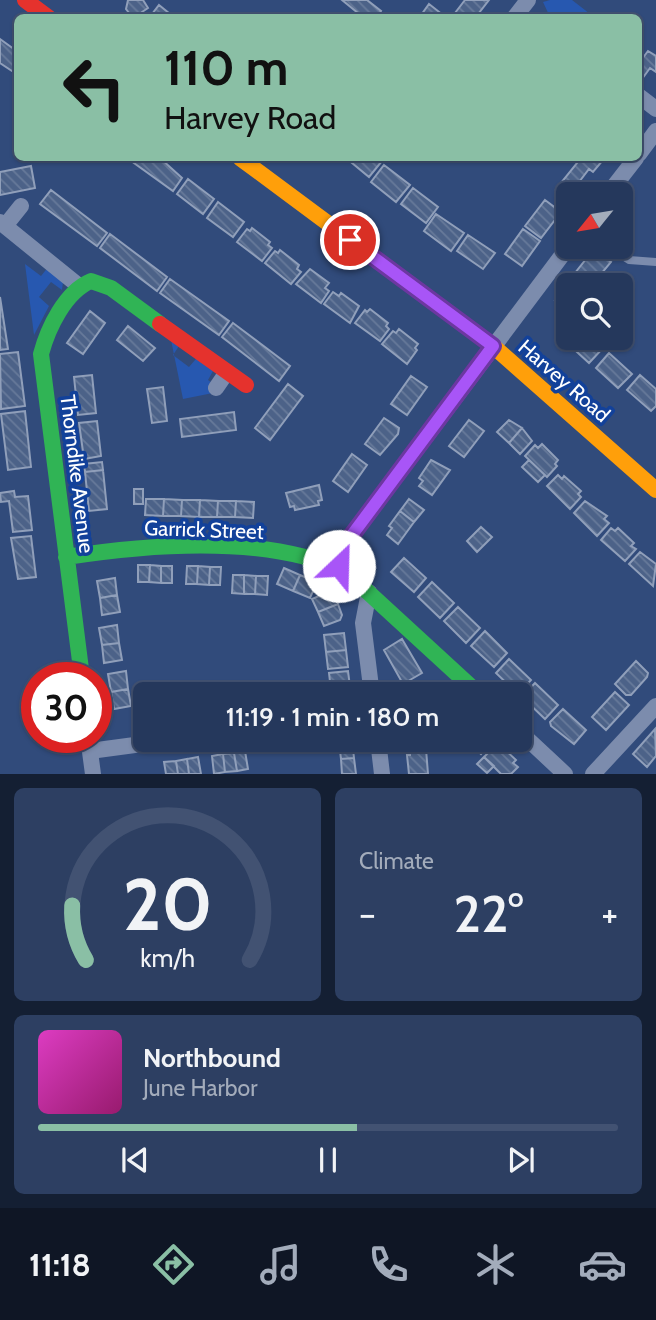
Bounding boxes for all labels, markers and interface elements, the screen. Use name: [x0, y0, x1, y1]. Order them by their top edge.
text: 110 m: [164, 38, 288, 97]
icon: left: [49, 42, 140, 133]
text: Harvey Road: [164, 98, 336, 137]
north arrow: [556, 182, 634, 259]
map controls: [556, 182, 633, 350]
pin: [320, 210, 380, 270]
icon: arrive: [331, 221, 369, 259]
button: search: [556, 273, 633, 350]
street label: Harvey Road: [513, 334, 615, 427]
street label: Thorndike Avenue: [55, 393, 100, 555]
street label: Garrick Street: [144, 515, 264, 544]
position arrow: [302, 529, 376, 603]
speed limit sign: 30: [21, 662, 112, 753]
text: 11:19 · 1 min · 180 m: [226, 701, 439, 733]
text: Climate: [359, 847, 434, 875]
text: 20: [123, 861, 212, 949]
text: 22°: [454, 882, 523, 945]
text: −: [359, 890, 376, 937]
text: +: [601, 890, 618, 937]
text: km/h: [140, 943, 195, 973]
text: Northbound: [143, 1042, 281, 1074]
text: June Harbor: [143, 1074, 257, 1102]
icon: previous: [116, 1141, 154, 1179]
icon: pause: [309, 1141, 347, 1179]
icon: next: [502, 1141, 540, 1179]
icon: directions: [149, 1240, 198, 1289]
icon: music: [256, 1240, 305, 1289]
icon: phone: [364, 1240, 413, 1289]
icon: climate: [471, 1240, 520, 1289]
icon: car: [578, 1240, 627, 1289]
text: 11:18: [29, 1245, 91, 1284]

